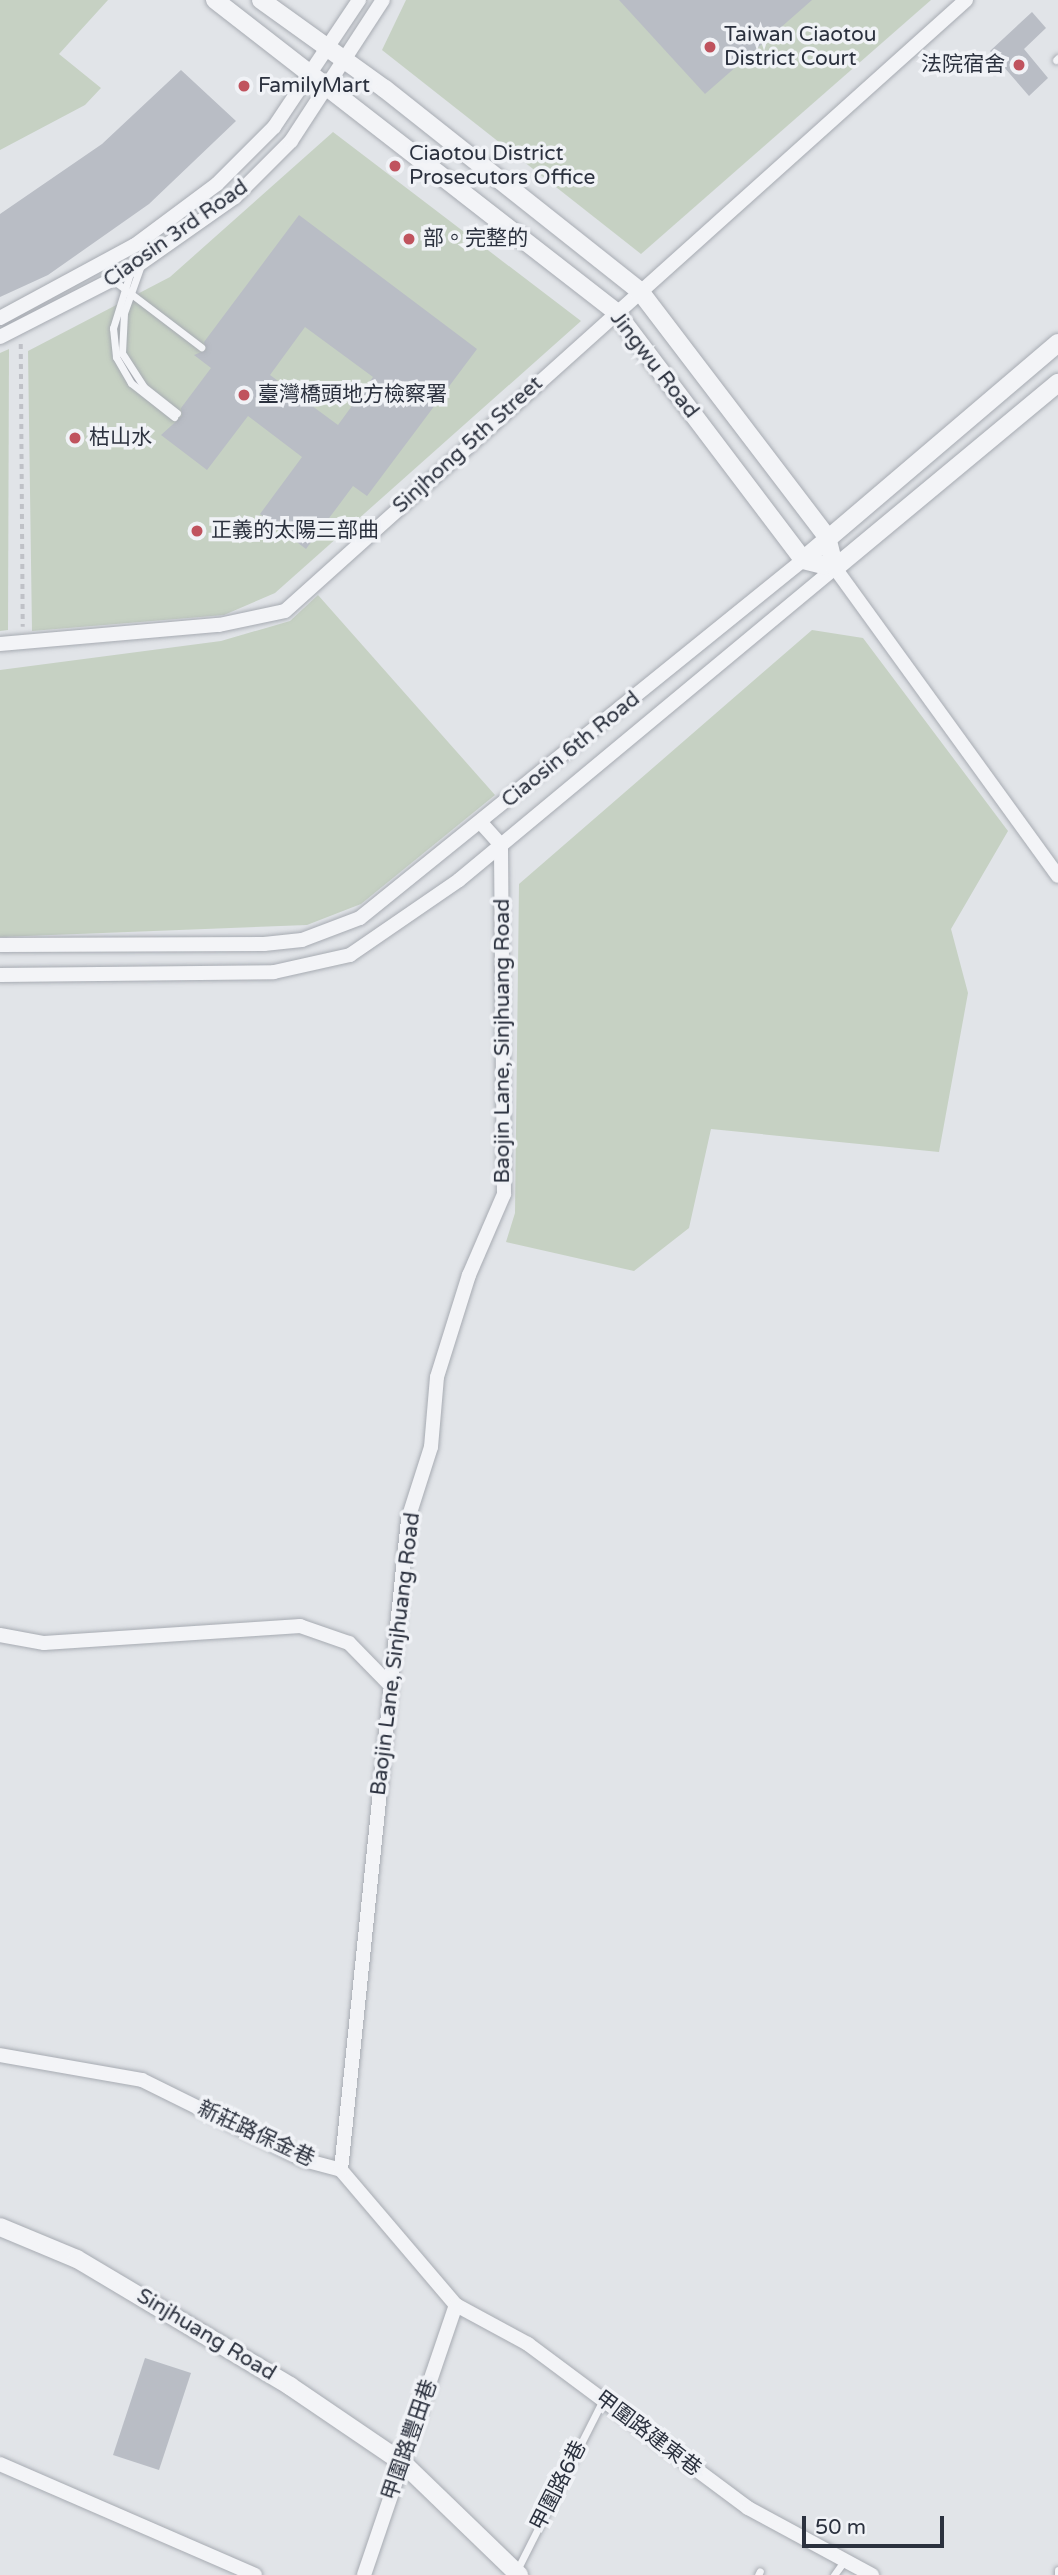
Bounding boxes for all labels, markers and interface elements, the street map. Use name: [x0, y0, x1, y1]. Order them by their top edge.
place label: Taiwan Ciaotou District Court: [724, 22, 876, 72]
marker: Taiwan Ciaotou District Court: [702, 39, 718, 55]
place label: 法院宿舍: [921, 52, 1005, 78]
marker: 法院宿舍: [1011, 57, 1027, 73]
place label: FamilyMart: [258, 73, 370, 99]
marker: FamilyMart: [236, 78, 252, 94]
place label: Ciaotou District Prosecutors Office: [409, 141, 595, 191]
marker: Ciaotou District Prosecutors Office: [387, 158, 403, 174]
street label: Ciaosin 3rd Road: [99, 175, 253, 293]
place label: 部。完整的: [423, 226, 528, 252]
marker: 部。完整的: [401, 231, 417, 247]
street label: Jingwu Road: [604, 307, 704, 423]
street label: Sinjhong 5th Street: [388, 371, 548, 519]
place label: 臺灣橋頭地方檢察署: [258, 382, 447, 408]
marker: 臺灣橋頭地方檢察署: [236, 387, 252, 403]
place label: 枯山水: [89, 425, 152, 451]
marker: 枯山水: [67, 430, 83, 446]
place label: 正義的太陽三部曲: [211, 518, 379, 544]
marker: 正義的太陽三部曲: [189, 523, 205, 539]
street label: Ciaosin 6th Road: [497, 687, 645, 813]
street label: Baojin Lane, Sinjhuang Road: [490, 898, 516, 1184]
street label: Baojin Lane, Sinjhuang Road: [366, 1511, 426, 1797]
street label: 新莊路保金巷: [194, 2096, 318, 2172]
street label: Sinjhuang Road: [132, 2284, 280, 2386]
street label: 甲圍路豐田巷: [378, 2376, 442, 2504]
street label: 甲圍路建東巷: [590, 2386, 706, 2482]
street label: 甲圍路6巷: [526, 2437, 592, 2535]
scale bar: [806, 2502, 948, 2546]
text: 50 m: [815, 2515, 866, 2540]

